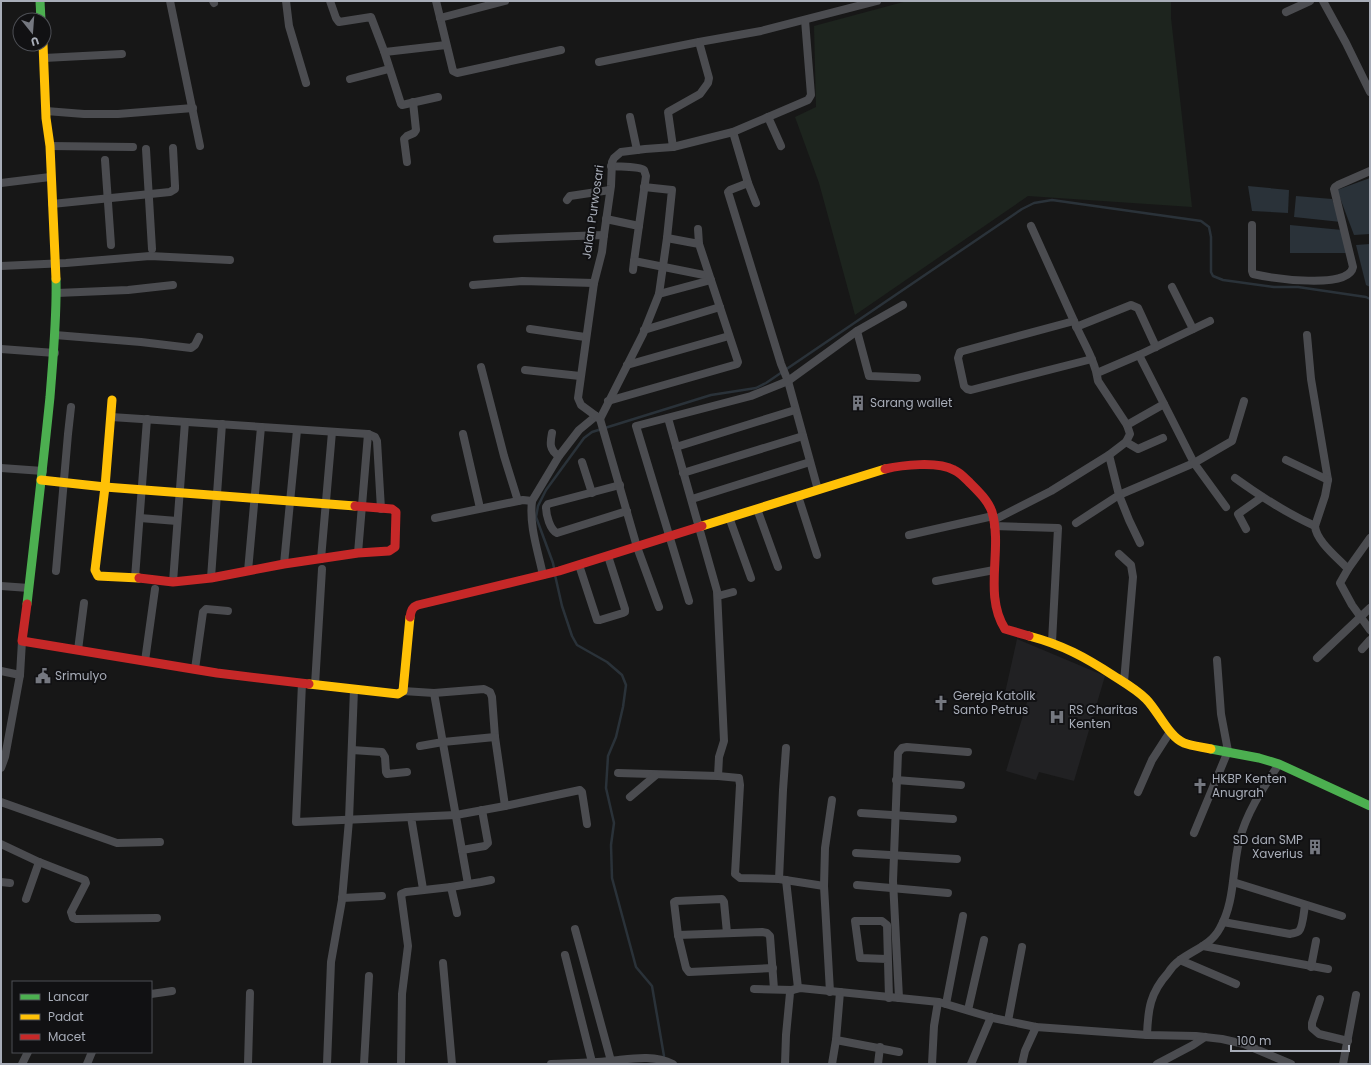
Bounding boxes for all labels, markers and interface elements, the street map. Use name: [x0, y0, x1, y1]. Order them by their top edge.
north arrow: [12, 12, 52, 52]
text: U: [29, 33, 41, 50]
street label: Jalan Purwosari: [577, 164, 608, 260]
building icon: Sarang wallet: [849, 394, 867, 412]
place label: Sarang wallet: [870, 394, 952, 411]
public building icon: Srimulyo: [34, 667, 52, 685]
place label: Srimulyo: [55, 667, 107, 684]
place label: Gereja Katolik Santo Petrus: [953, 687, 1036, 718]
church icon: Gereja Katolik Santo Petrus: [932, 694, 950, 712]
place label: RS Charitas Kenten: [1069, 701, 1138, 732]
hospital icon: RS Charitas Kenten: [1048, 708, 1066, 726]
place label: HKBP Kenten Anugrah: [1212, 770, 1287, 801]
church icon: HKBP Kenten Anugrah: [1191, 777, 1209, 795]
place label: SD dan SMP Xaverius: [1233, 831, 1303, 862]
building icon: SD dan SMP Xaverius: [1306, 838, 1324, 856]
legend: [12, 981, 152, 1053]
text: Lancar: [48, 988, 89, 1005]
text: Padat: [48, 1008, 84, 1025]
scale bar: [1231, 1027, 1349, 1053]
text: Macet: [48, 1028, 86, 1045]
text: 100 m: [1237, 1032, 1271, 1049]

